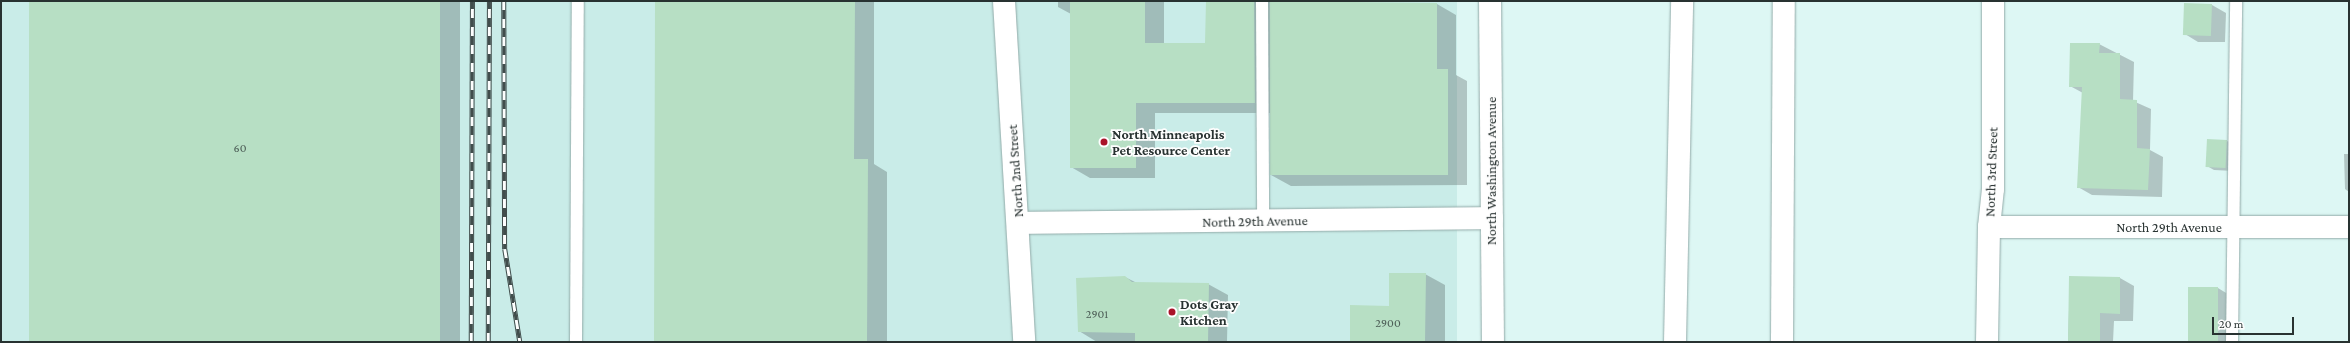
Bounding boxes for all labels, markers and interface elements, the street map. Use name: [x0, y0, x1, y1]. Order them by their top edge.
street label: North Washington Avenue: [1483, 97, 1499, 245]
street label: North 2nd Street: [1003, 124, 1027, 218]
place label: North Minneapolis Pet Resource Center: [1112, 126, 1230, 158]
street label: North 3rd Street: [1981, 127, 2001, 217]
marker: North Minneapolis Pet Resource Center: [1099, 137, 1109, 147]
house number: 60: [234, 142, 246, 156]
street label: North 29th Avenue: [1202, 212, 1308, 230]
street label: North 29th Avenue: [2116, 219, 2222, 235]
place label: Dots Gray Kitchen: [1180, 296, 1238, 328]
marker: Dots Gray Kitchen: [1167, 307, 1177, 317]
house number: 2901: [1086, 308, 1108, 322]
scale bar: [2214, 309, 2296, 335]
house number: 2900: [1375, 317, 1401, 331]
text: 20 m: [2219, 317, 2243, 331]

